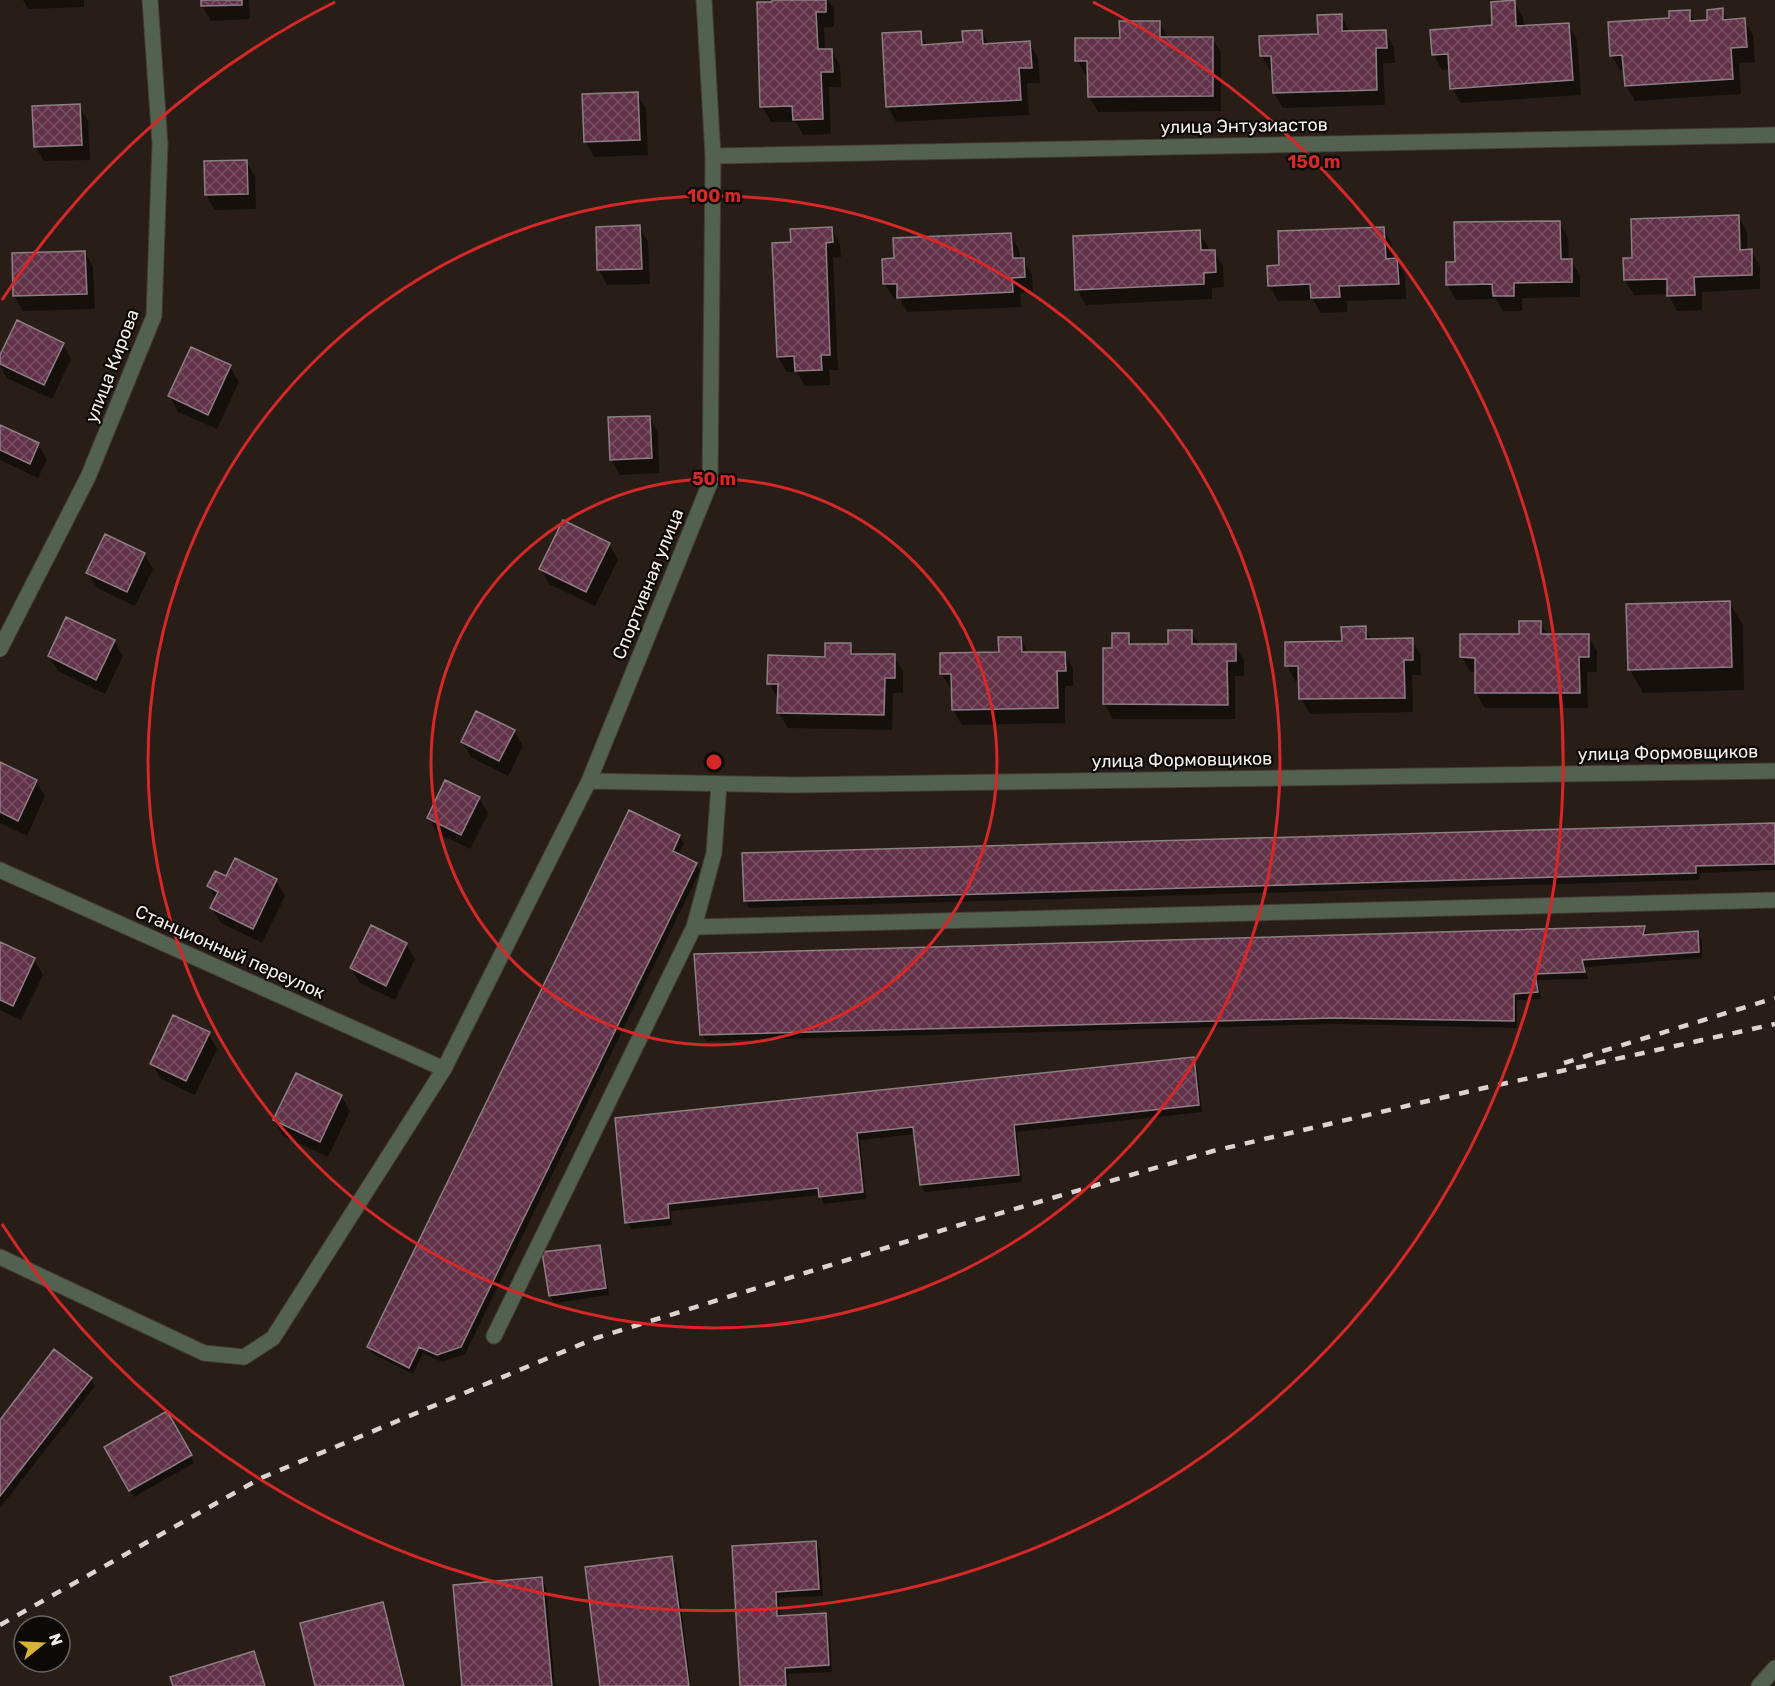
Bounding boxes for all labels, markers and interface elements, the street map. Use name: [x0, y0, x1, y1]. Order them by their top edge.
street label: улица Энтузиастов: [1160, 114, 1328, 138]
text: 150 m: [1287, 151, 1341, 173]
text: 100 m: [687, 185, 741, 207]
street label: улица Кирова: [80, 306, 144, 426]
text: 50 m: [692, 468, 736, 490]
street label: Спортивная улица: [608, 505, 688, 663]
street label: улица Формовщиков: [1578, 740, 1758, 766]
street label: улица Формовщиков: [1092, 747, 1272, 773]
centre of rings: [704, 752, 724, 772]
street label: Станционный переулок: [132, 900, 329, 1004]
north arrow: [12, 1614, 72, 1674]
text: N: [45, 1631, 67, 1648]

